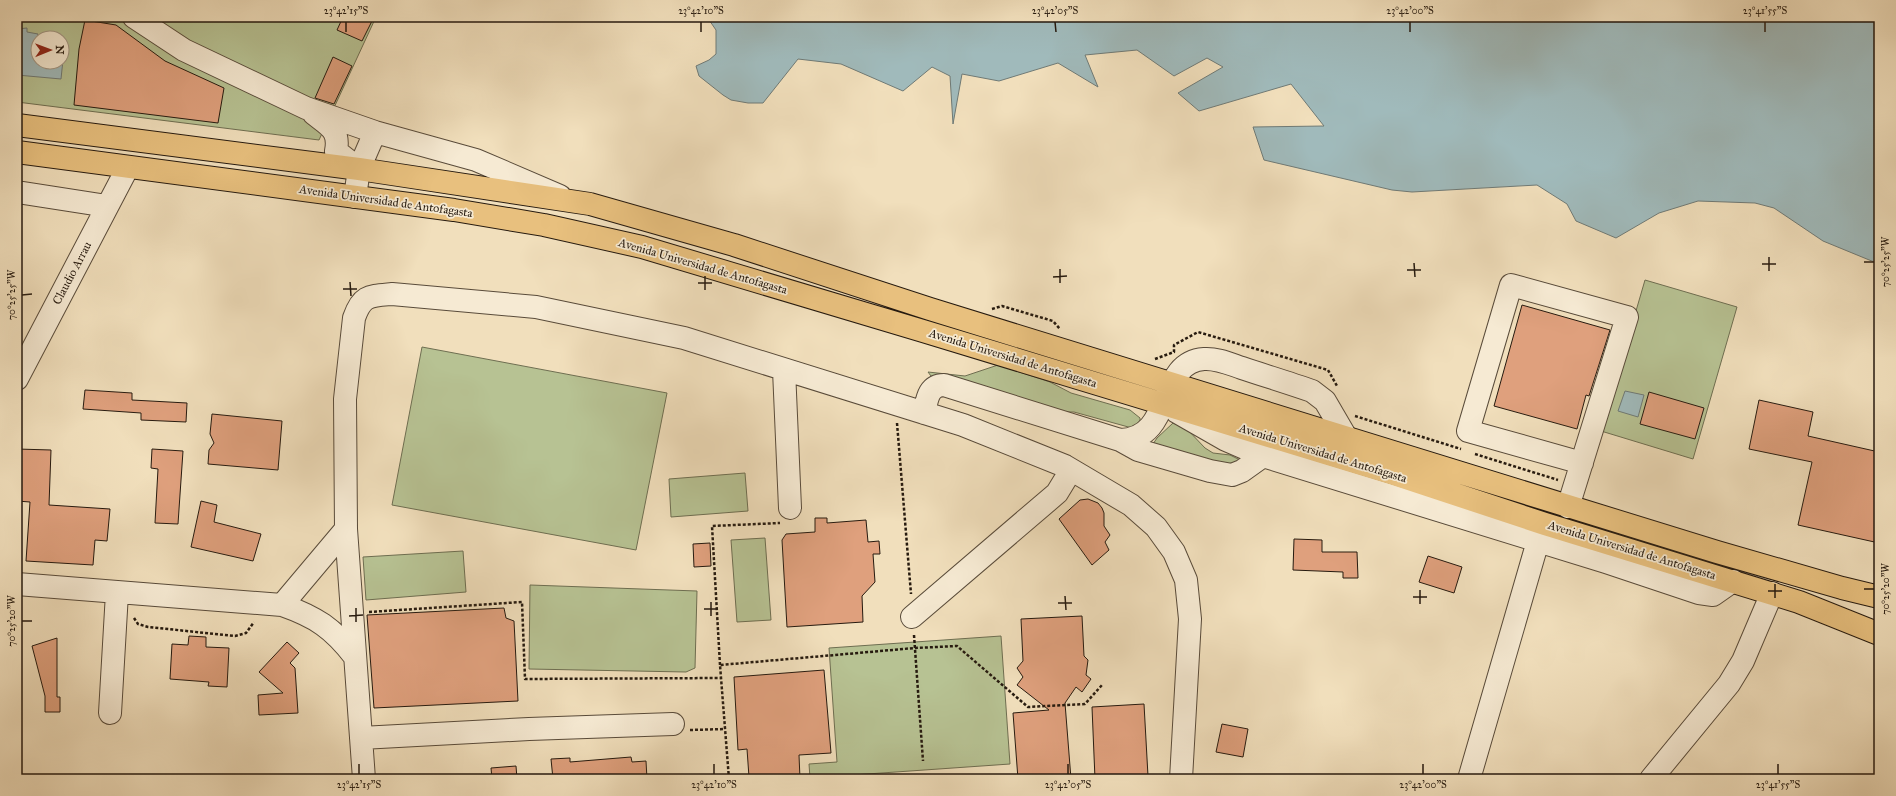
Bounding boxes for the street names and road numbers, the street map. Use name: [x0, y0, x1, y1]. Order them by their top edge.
street label: Avenida Universidad de Antofagasta: [297, 182, 474, 221]
street label: Avenida Universidad de Antofagasta: [616, 235, 790, 298]
street label: Claudio Arrau: [50, 239, 95, 307]
street label: Avenida Universidad de Antofagasta: [926, 325, 1100, 391]
street label: Avenida Universidad de Antofagasta: [1236, 420, 1410, 486]
street label: Avenida Universidad de Antofagasta: [1545, 517, 1719, 583]

